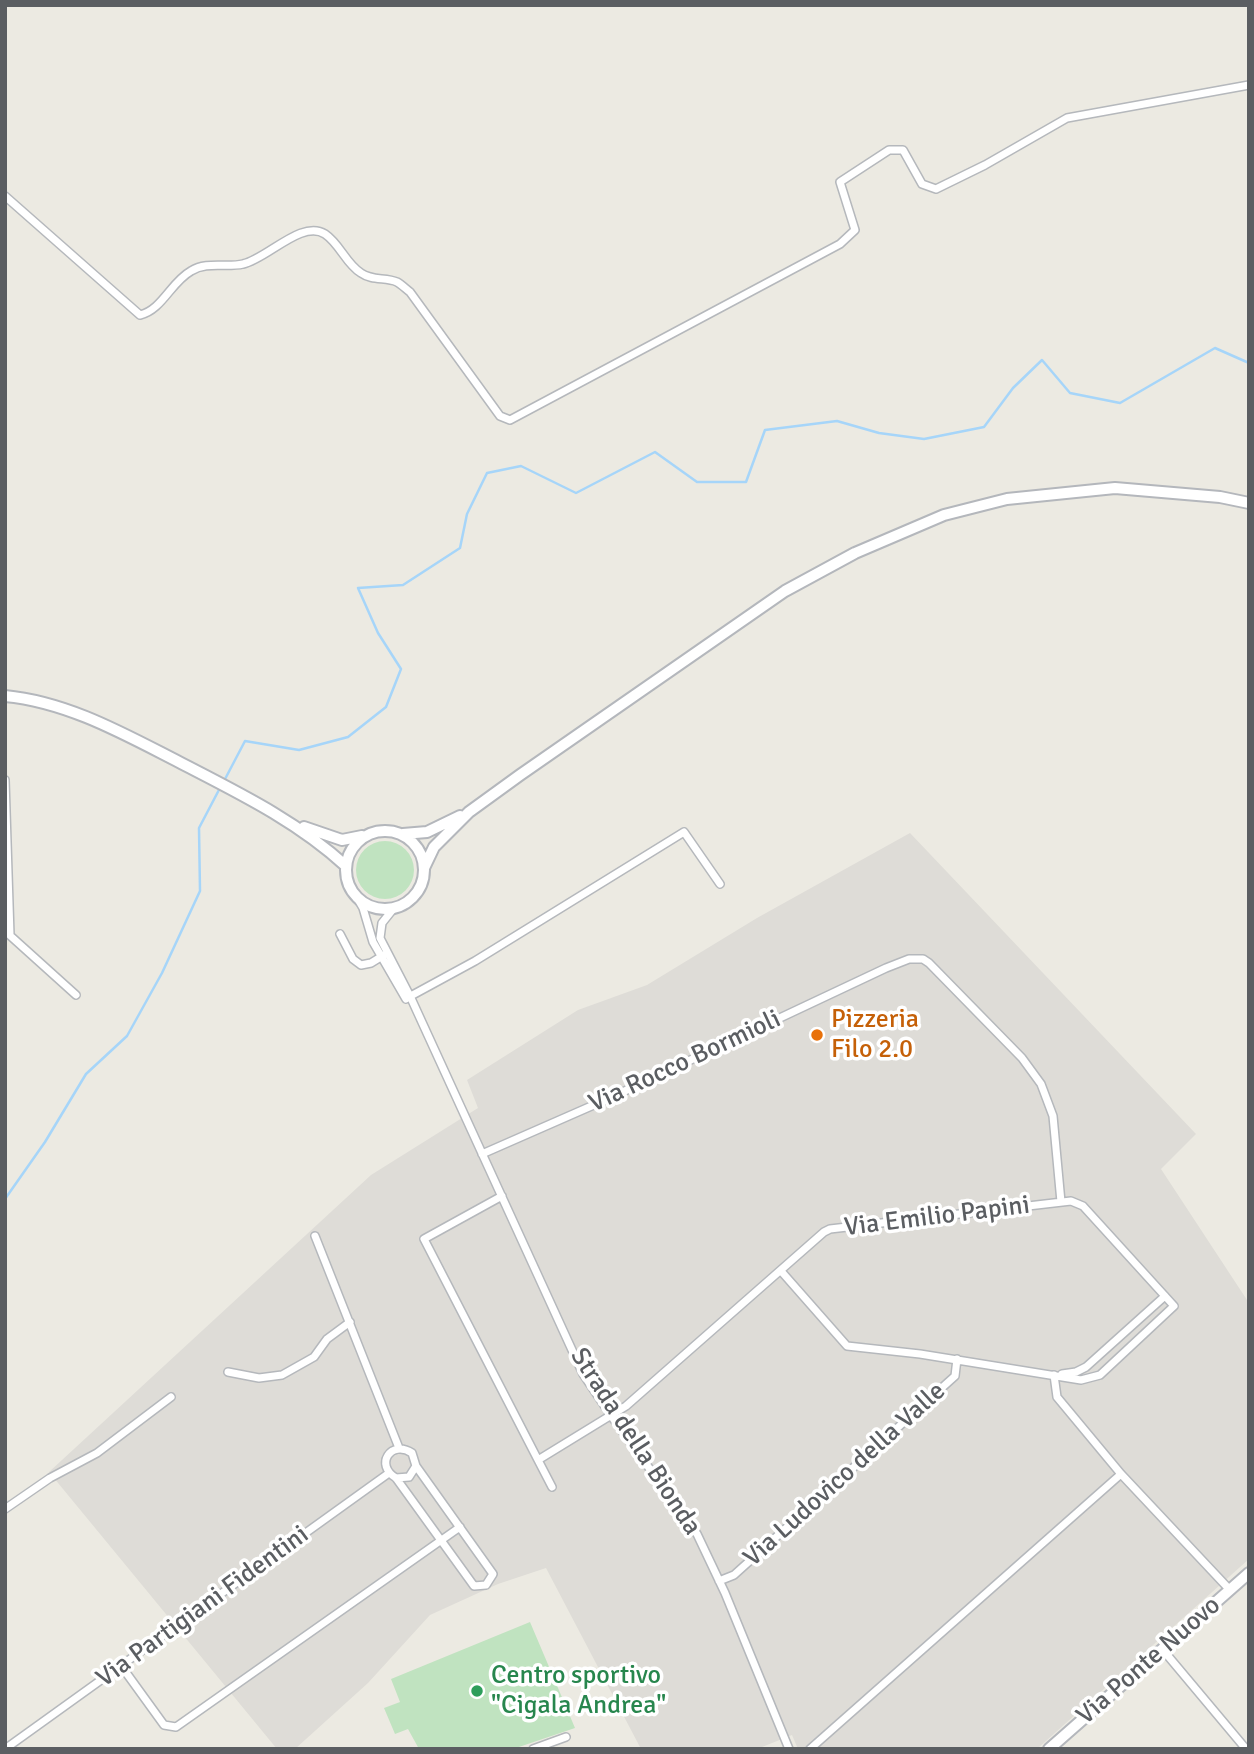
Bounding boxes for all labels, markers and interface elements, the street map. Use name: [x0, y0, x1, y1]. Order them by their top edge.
street label: Via Rocco Bormioli: [584, 1004, 786, 1120]
place label: Pizzeria Filo 2.0: [831, 1004, 919, 1066]
marker: Pizzeria Filo 2.0: [809, 1027, 825, 1043]
street label: Via Emilio Papini: [843, 1190, 1031, 1244]
street label: Strada della Bionda: [563, 1343, 707, 1541]
street label: Via Ludovico della Valle: [738, 1376, 952, 1574]
street label: Via Partigiani Fidentini: [91, 1520, 315, 1694]
street label: Via Ponte Nuovo: [1071, 1590, 1227, 1732]
place label: Centro sportivo "Cigala Andrea": [491, 1660, 666, 1722]
marker: Centro sportivo "Cigala Andrea": [469, 1683, 485, 1699]

